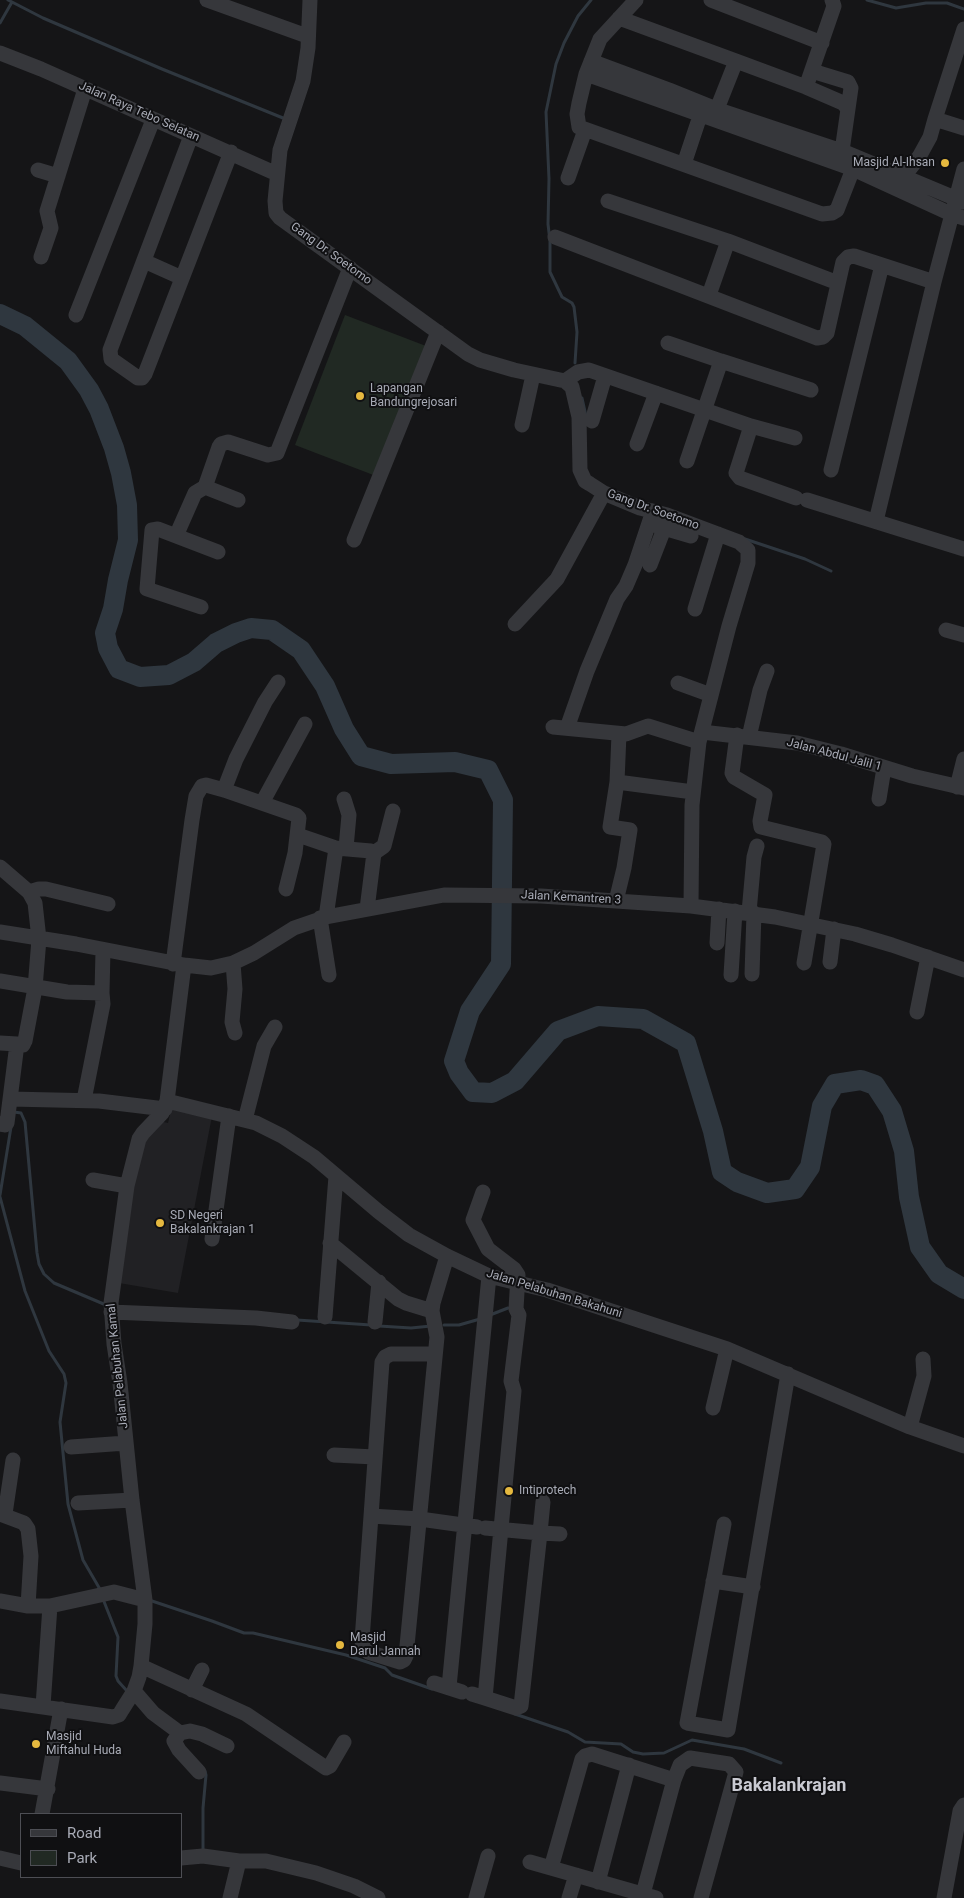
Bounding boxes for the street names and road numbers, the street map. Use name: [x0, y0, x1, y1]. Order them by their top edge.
street label: Jalan Raya Tebo Selatan: [76, 79, 202, 145]
street label: Gang Dr. Soetomo: [288, 220, 374, 288]
street label: Gang Dr. Soetomo: [605, 487, 701, 533]
street label: Jalan Abdul Jalil 1: [785, 735, 883, 775]
street label: Jalan Kemantren 3: [521, 888, 621, 908]
street label: Jalan Pelabuhan Bakahuni: [484, 1267, 624, 1321]
street label: Jalan Pelabuhan Kamal: [104, 1303, 132, 1429]

